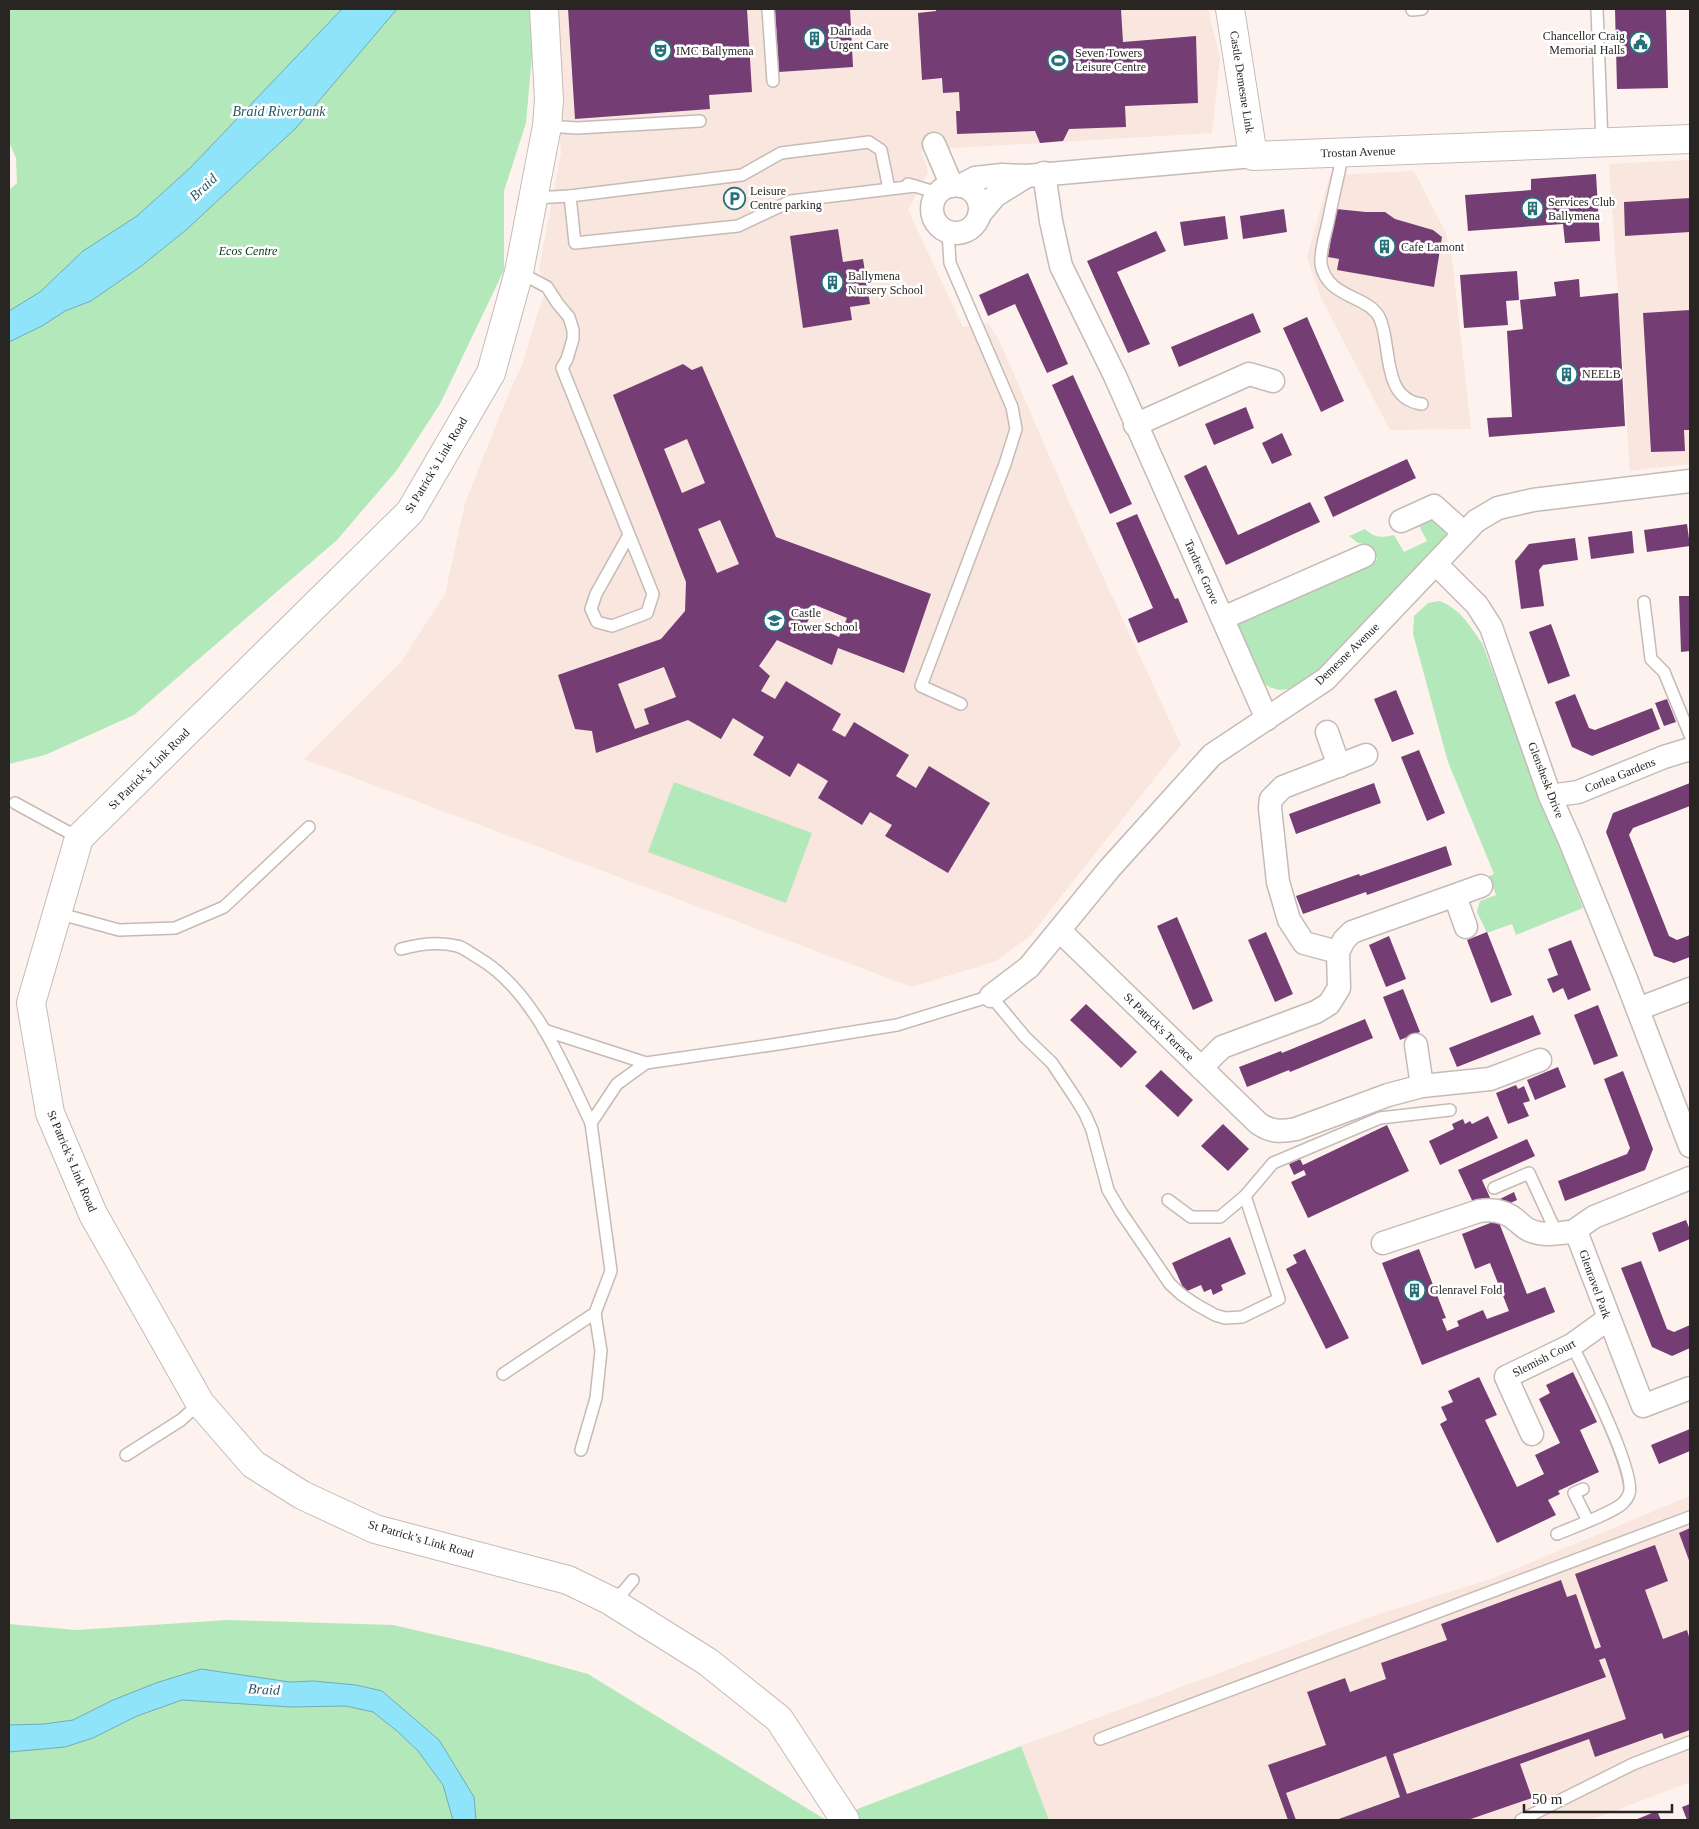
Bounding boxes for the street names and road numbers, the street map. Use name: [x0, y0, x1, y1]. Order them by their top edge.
street label: Castle Demesne Link: [1227, 30, 1257, 134]
street label: Trostan Avenue: [1320, 144, 1396, 160]
street label: St Patrick’s Link Road: [402, 415, 470, 515]
street label: Tardree Grove: [1181, 537, 1223, 607]
street label: Demesne Avenue: [1312, 620, 1382, 688]
street label: St Patrick’s Link Road: [106, 726, 192, 812]
street label: Glenshesk Drive: [1525, 740, 1567, 820]
street label: Corlea Gardens: [1583, 754, 1658, 796]
street label: St Patrick's Terrace: [1121, 990, 1197, 1064]
street label: St Patrick’s Link Road: [44, 1108, 100, 1214]
street label: Glenravel Park: [1576, 1248, 1614, 1320]
street label: Slemish Court: [1510, 1336, 1579, 1380]
street label: St Patrick’s Link Road: [367, 1517, 475, 1561]

